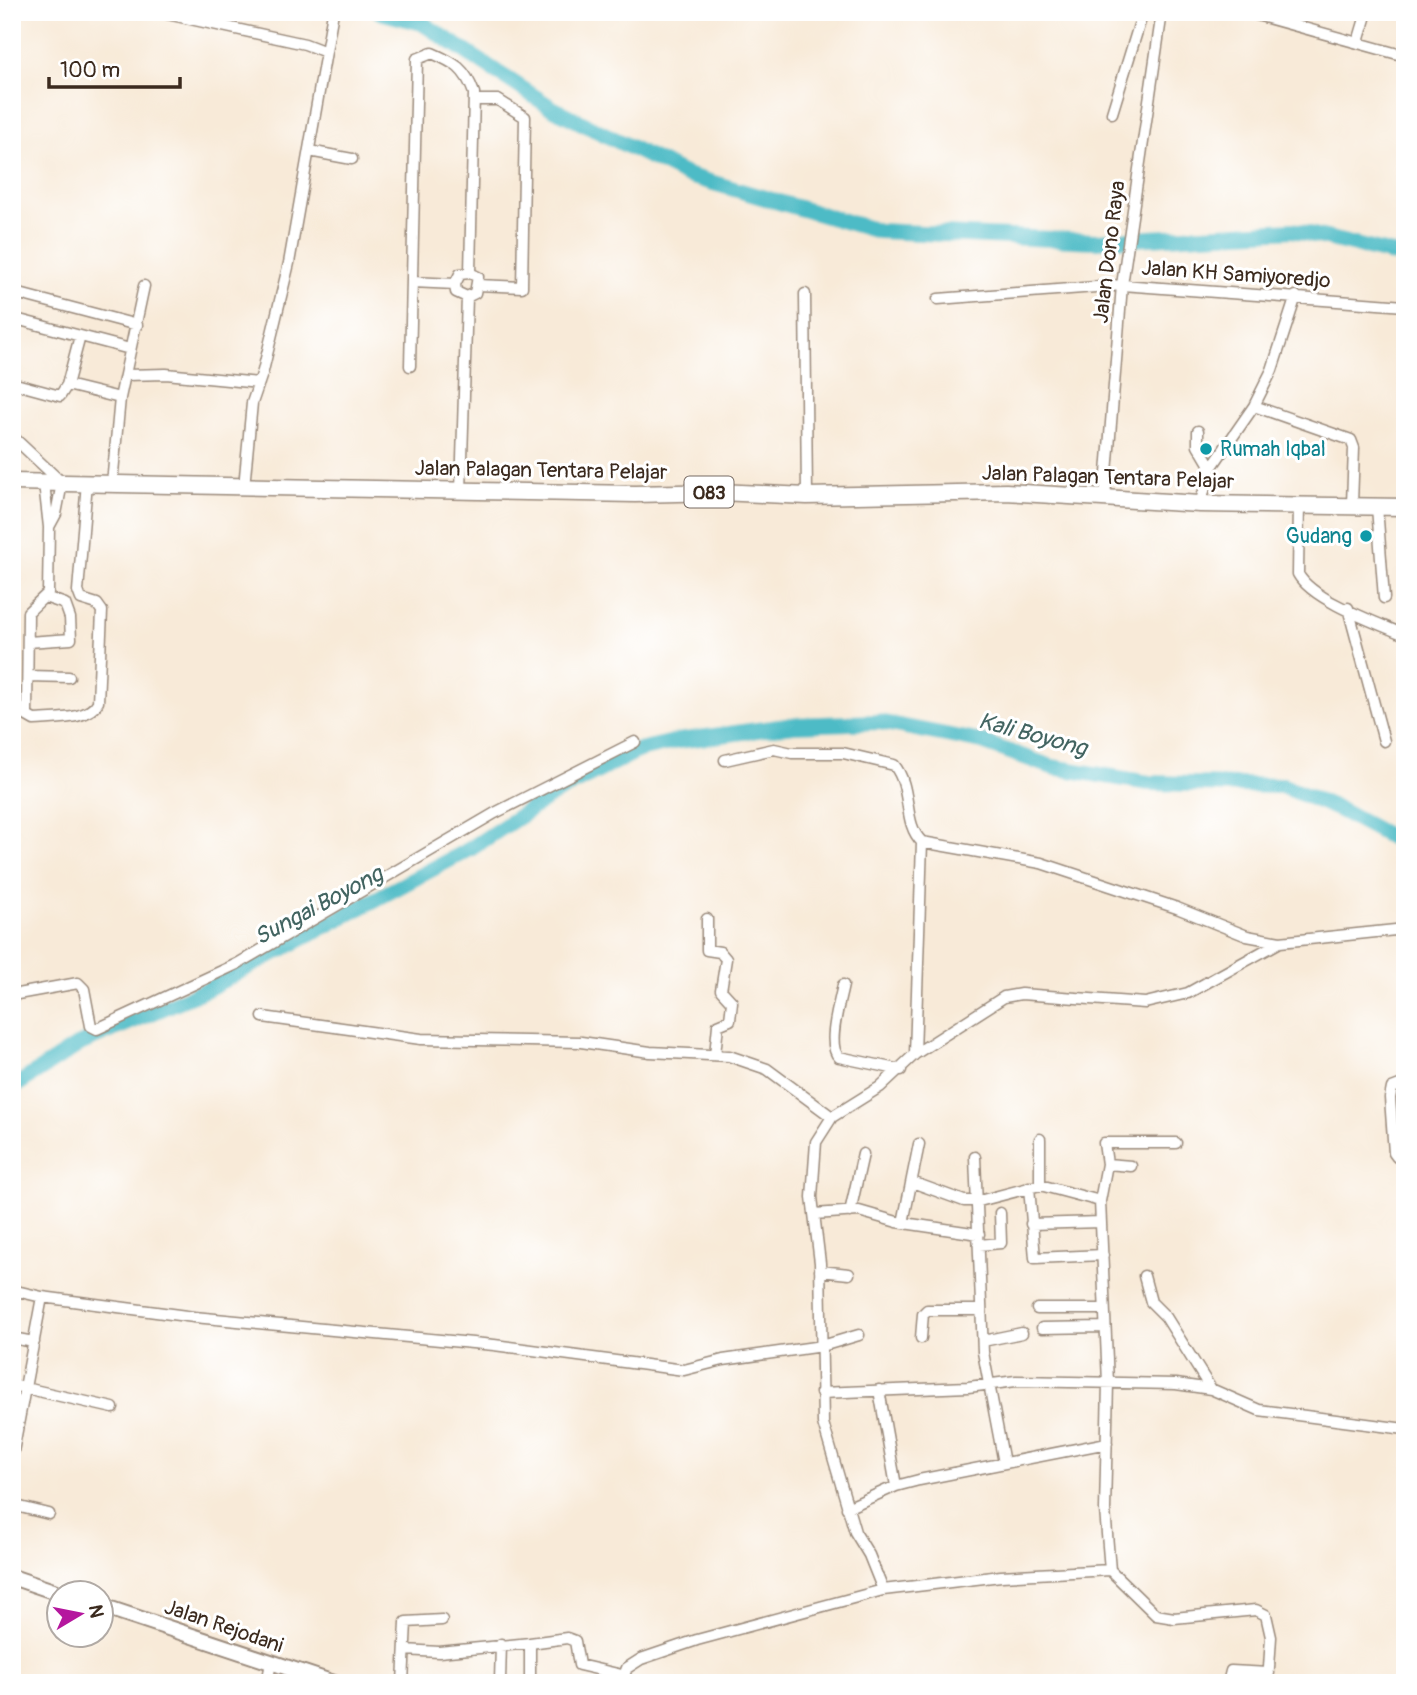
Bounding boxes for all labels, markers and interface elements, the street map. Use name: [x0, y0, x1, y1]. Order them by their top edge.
scale bar: [49, 46, 180, 90]
text: 100 m: [60, 57, 120, 84]
street label: Jalan Dono Raya: [1087, 179, 1132, 325]
street label: Jalan KH Samiyoredjo: [1141, 254, 1331, 295]
place label: Rumah Iqbal: [1220, 436, 1326, 463]
marker: Rumah Iqbal: [1198, 441, 1214, 457]
street label: Jalan Palagan Tentara Pelajar: [414, 455, 668, 486]
street label: Jalan Palagan Tentara Pelajar: [981, 460, 1235, 495]
road number: 083: [684, 477, 734, 508]
place label: Gudang: [1286, 523, 1352, 550]
marker: Gudang: [1358, 528, 1374, 544]
water label: Kali Boyong: [975, 706, 1092, 763]
water label: Sungai Boyong: [249, 859, 389, 951]
north arrow: [46, 1580, 116, 1650]
street label: Jalan Rejodani: [161, 1594, 287, 1660]
text: N: [83, 1603, 109, 1620]

